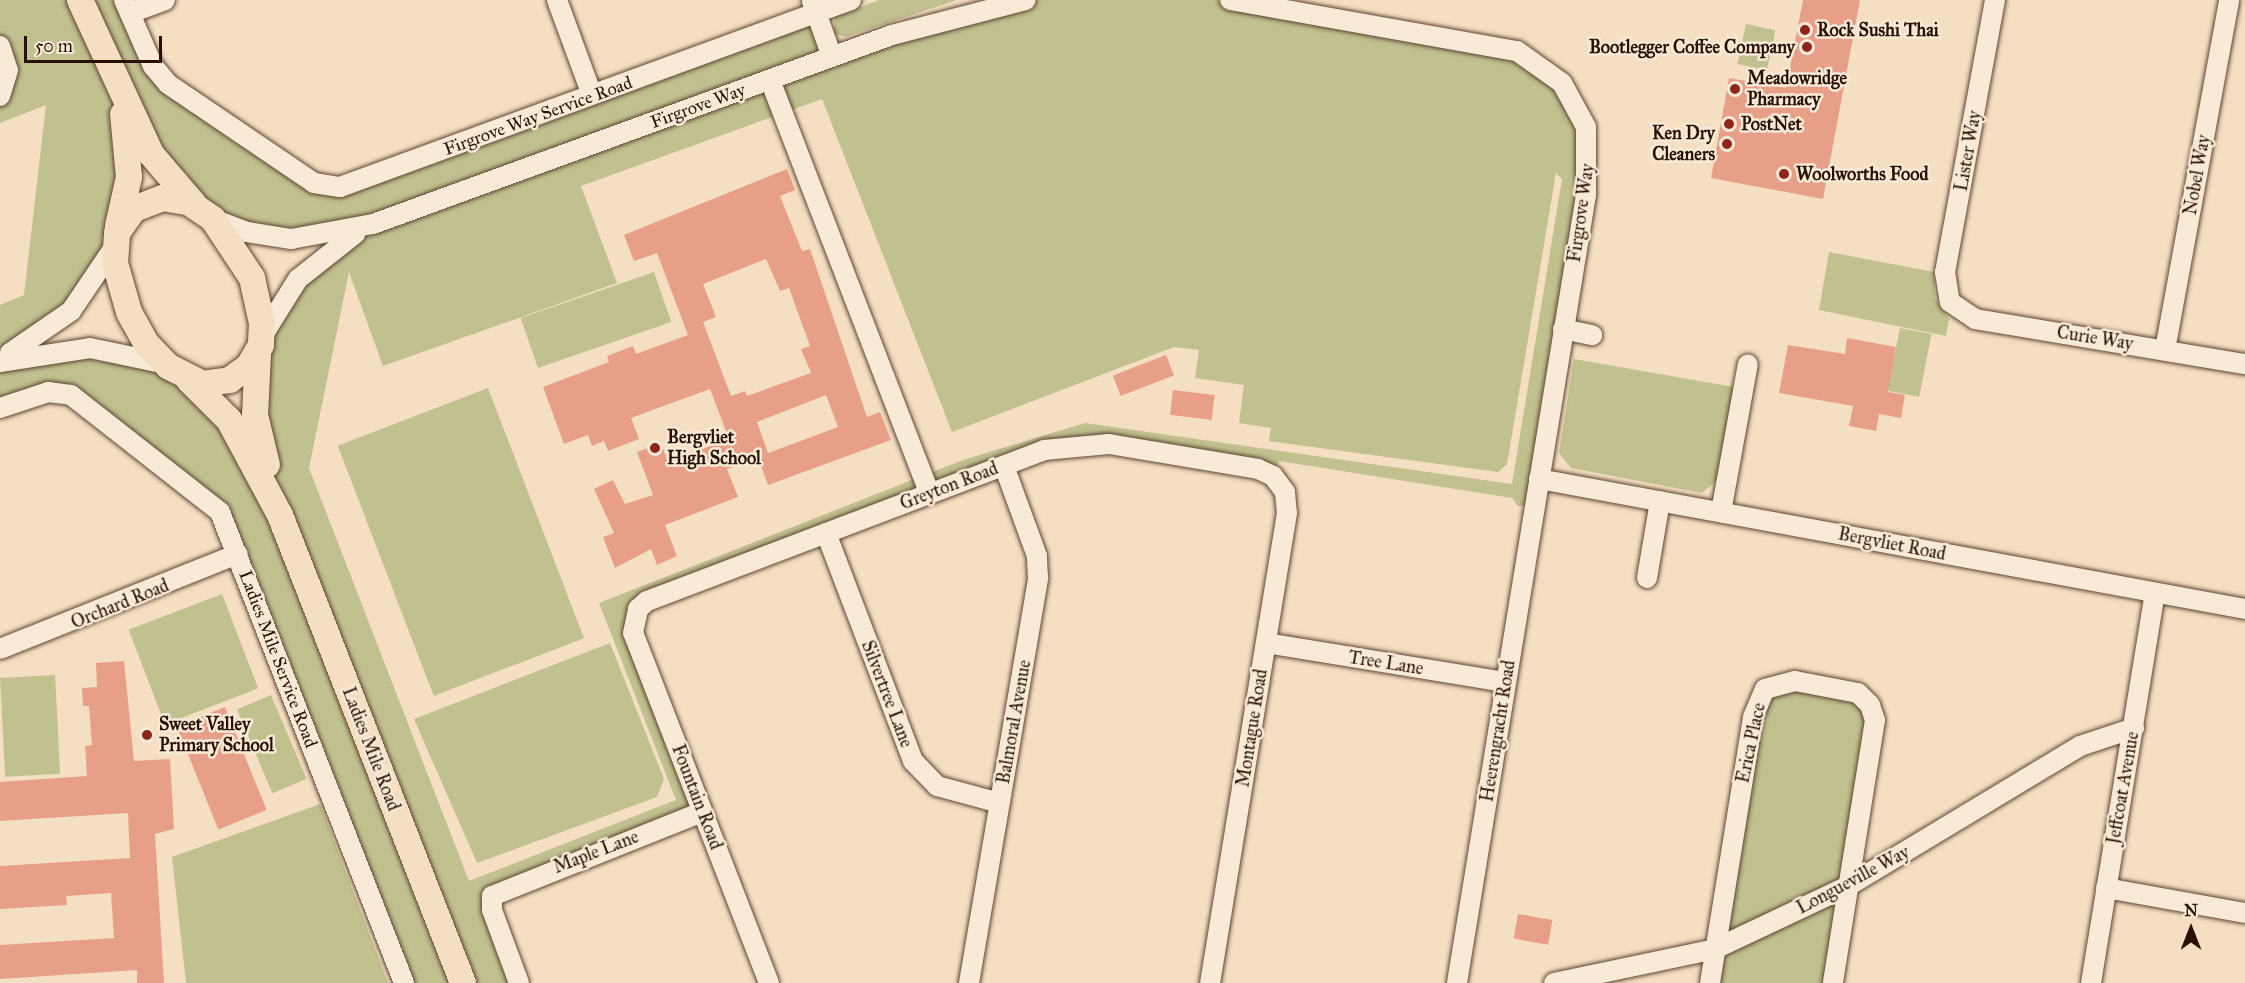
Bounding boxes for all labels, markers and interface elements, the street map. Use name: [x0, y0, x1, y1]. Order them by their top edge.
place label: Rock Sushi Thai: [1817, 19, 1939, 41]
marker: Rock Sushi Thai: [1798, 23, 1812, 37]
scale bar: [27, 24, 165, 62]
text: 50 m: [35, 35, 73, 57]
place label: Bootlegger Coffee Company: [1589, 36, 1795, 58]
marker: Bootlegger Coffee Company: [1800, 40, 1814, 54]
place label: Meadowridge Pharmacy: [1747, 68, 1847, 110]
street label: Firgrove Way Service Road: [441, 72, 635, 160]
street label: Firgrove Way: [648, 79, 748, 133]
marker: Meadowridge Pharmacy: [1728, 82, 1742, 96]
street label: Lister Way: [1950, 109, 1986, 193]
place label: PostNet: [1741, 113, 1802, 135]
marker: PostNet: [1722, 117, 1736, 131]
place label: Ken Dry Cleaners: [1652, 123, 1715, 166]
street label: Nobel Way: [2179, 133, 2215, 217]
marker: Ken Dry Cleaners: [1720, 137, 1734, 151]
street label: Firgrove Way: [1563, 162, 1599, 264]
place label: Woolworths Food: [1796, 163, 1929, 185]
marker: Woolworths Food: [1777, 167, 1791, 181]
street label: Curie Way: [2055, 321, 2135, 355]
place label: Bergvliet High School: [667, 427, 761, 470]
marker: Bergvliet High School: [648, 441, 662, 455]
street label: Greyton Road: [897, 457, 1001, 515]
street label: Bergvliet Road: [1836, 523, 1948, 565]
street label: Ladies Mile Service Road: [234, 567, 322, 751]
street label: Orchard Road: [68, 575, 172, 633]
street label: Silvertree Lane: [857, 638, 917, 750]
street label: Tree Lane: [1347, 646, 1425, 680]
street label: Balmoral Avenue: [992, 658, 1036, 786]
street label: Heerengracht Road: [1476, 659, 1520, 803]
street label: Montague Road: [1232, 668, 1272, 788]
street label: Ladies Mile Road: [337, 684, 405, 814]
street label: Erica Place: [1732, 701, 1770, 785]
place label: Sweet Valley Primary School: [159, 714, 274, 756]
marker: Sweet Valley Primary School: [140, 728, 154, 742]
street label: Jeffcoat Avenue: [2102, 730, 2144, 846]
street label: Fountain Road: [667, 741, 727, 853]
street label: Maple Lane: [550, 826, 642, 878]
street label: Longueville Way: [1793, 841, 1913, 919]
north arrow: [2161, 899, 2221, 959]
text: N: [2184, 901, 2198, 920]

